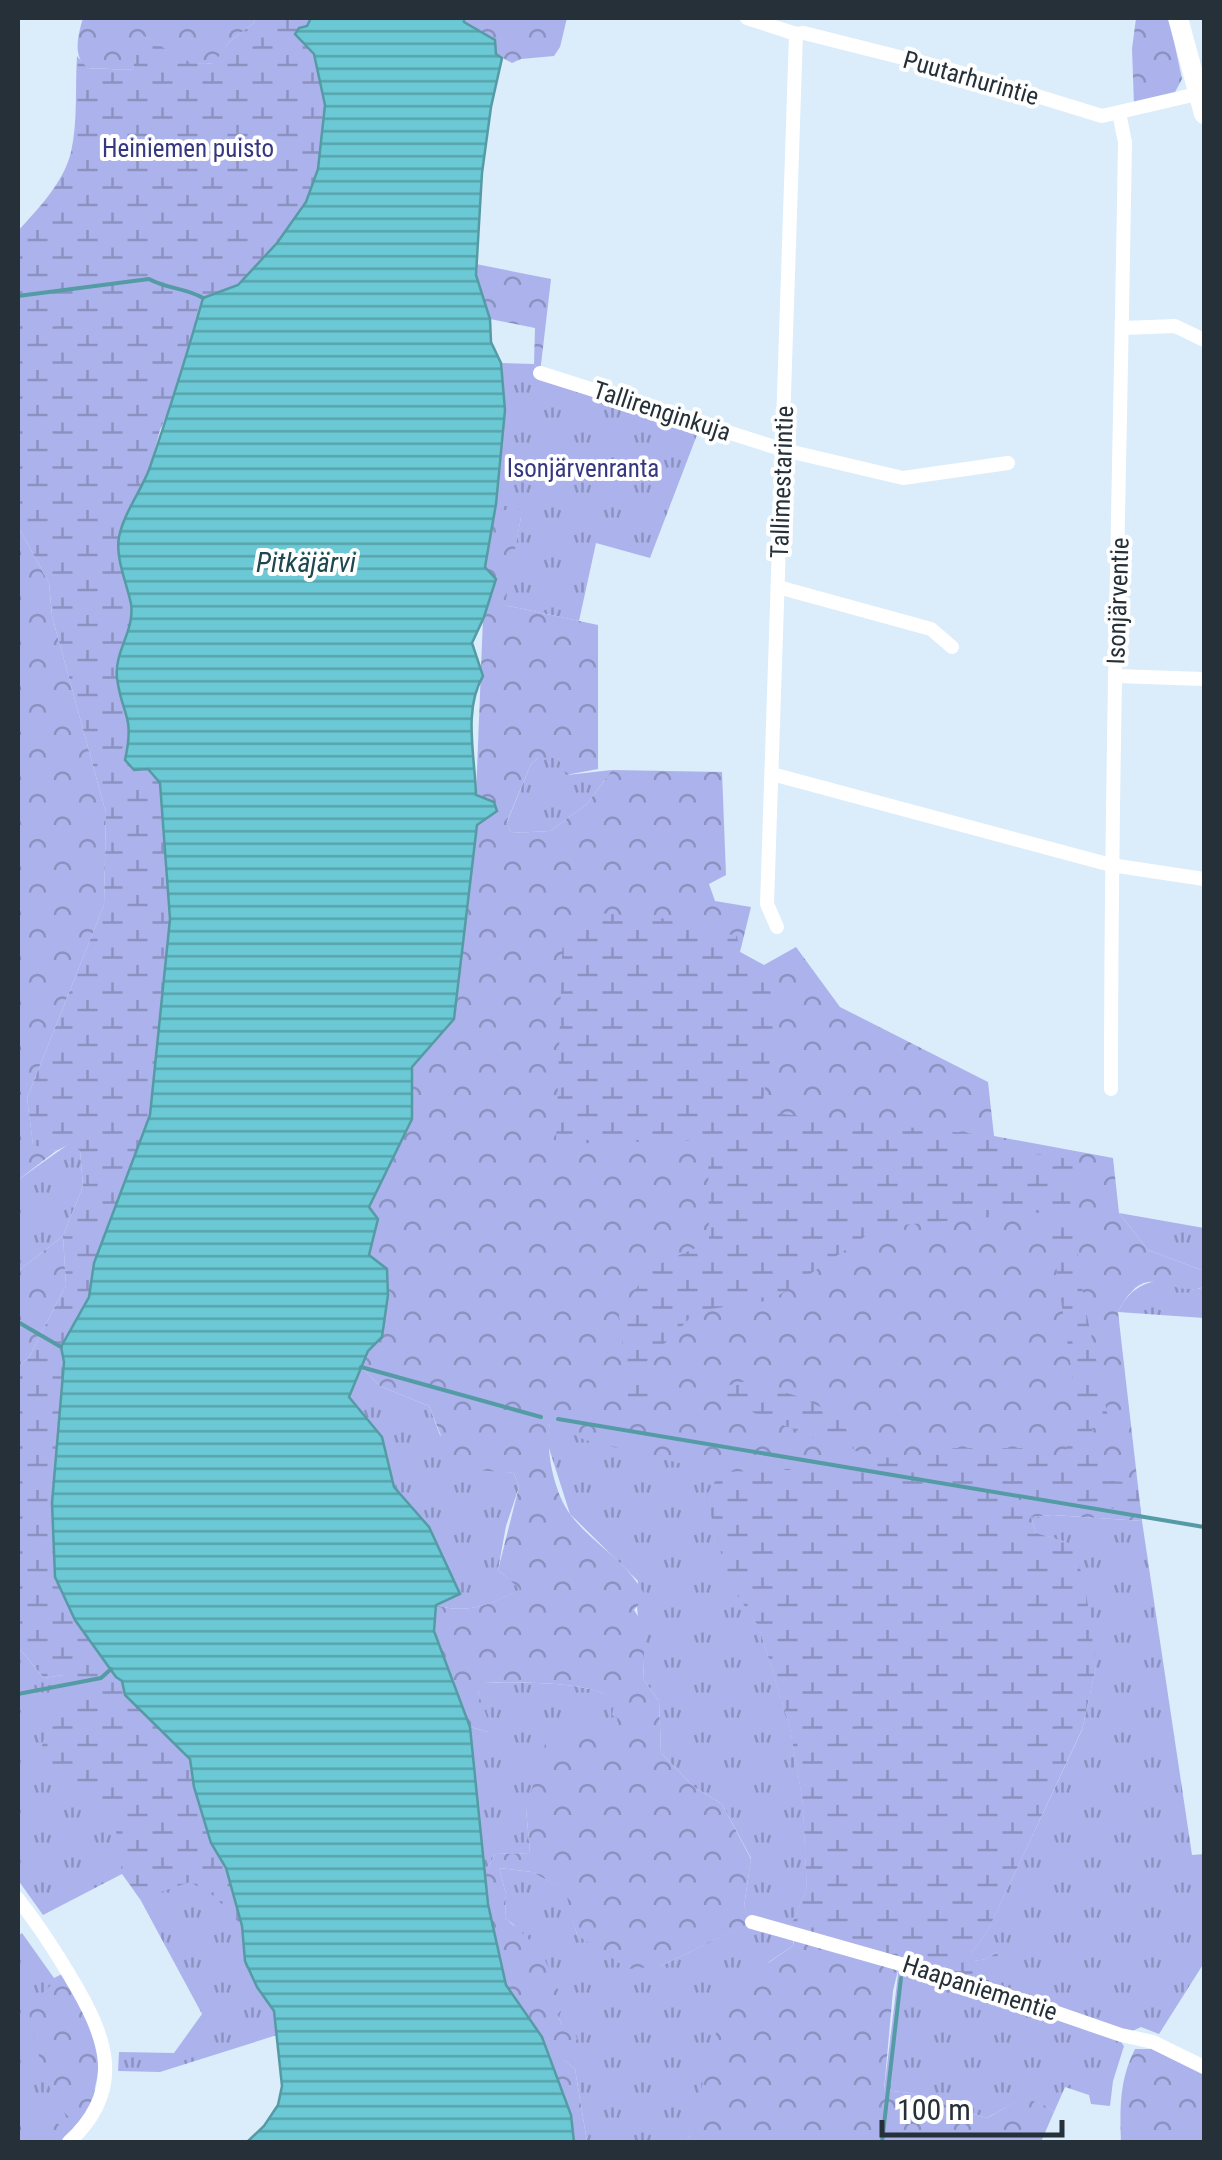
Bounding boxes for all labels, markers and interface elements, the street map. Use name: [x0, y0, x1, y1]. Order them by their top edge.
street label: Puutarhurintie: [900, 45, 1042, 111]
park label: Heiniemen puisto: [102, 134, 274, 163]
street label: Tallirenginkuja: [589, 375, 735, 447]
street label: Tallimestarintie: [765, 405, 799, 559]
park label: Isonjärvenranta: [507, 454, 659, 483]
street label: Isonjärventie: [1101, 537, 1135, 665]
water label: Pitkäjärvi: [256, 546, 357, 579]
street label: Haapaniementie: [899, 1949, 1061, 2027]
scale bar: [882, 2075, 1062, 2137]
text: 100 m: [897, 2092, 971, 2127]

